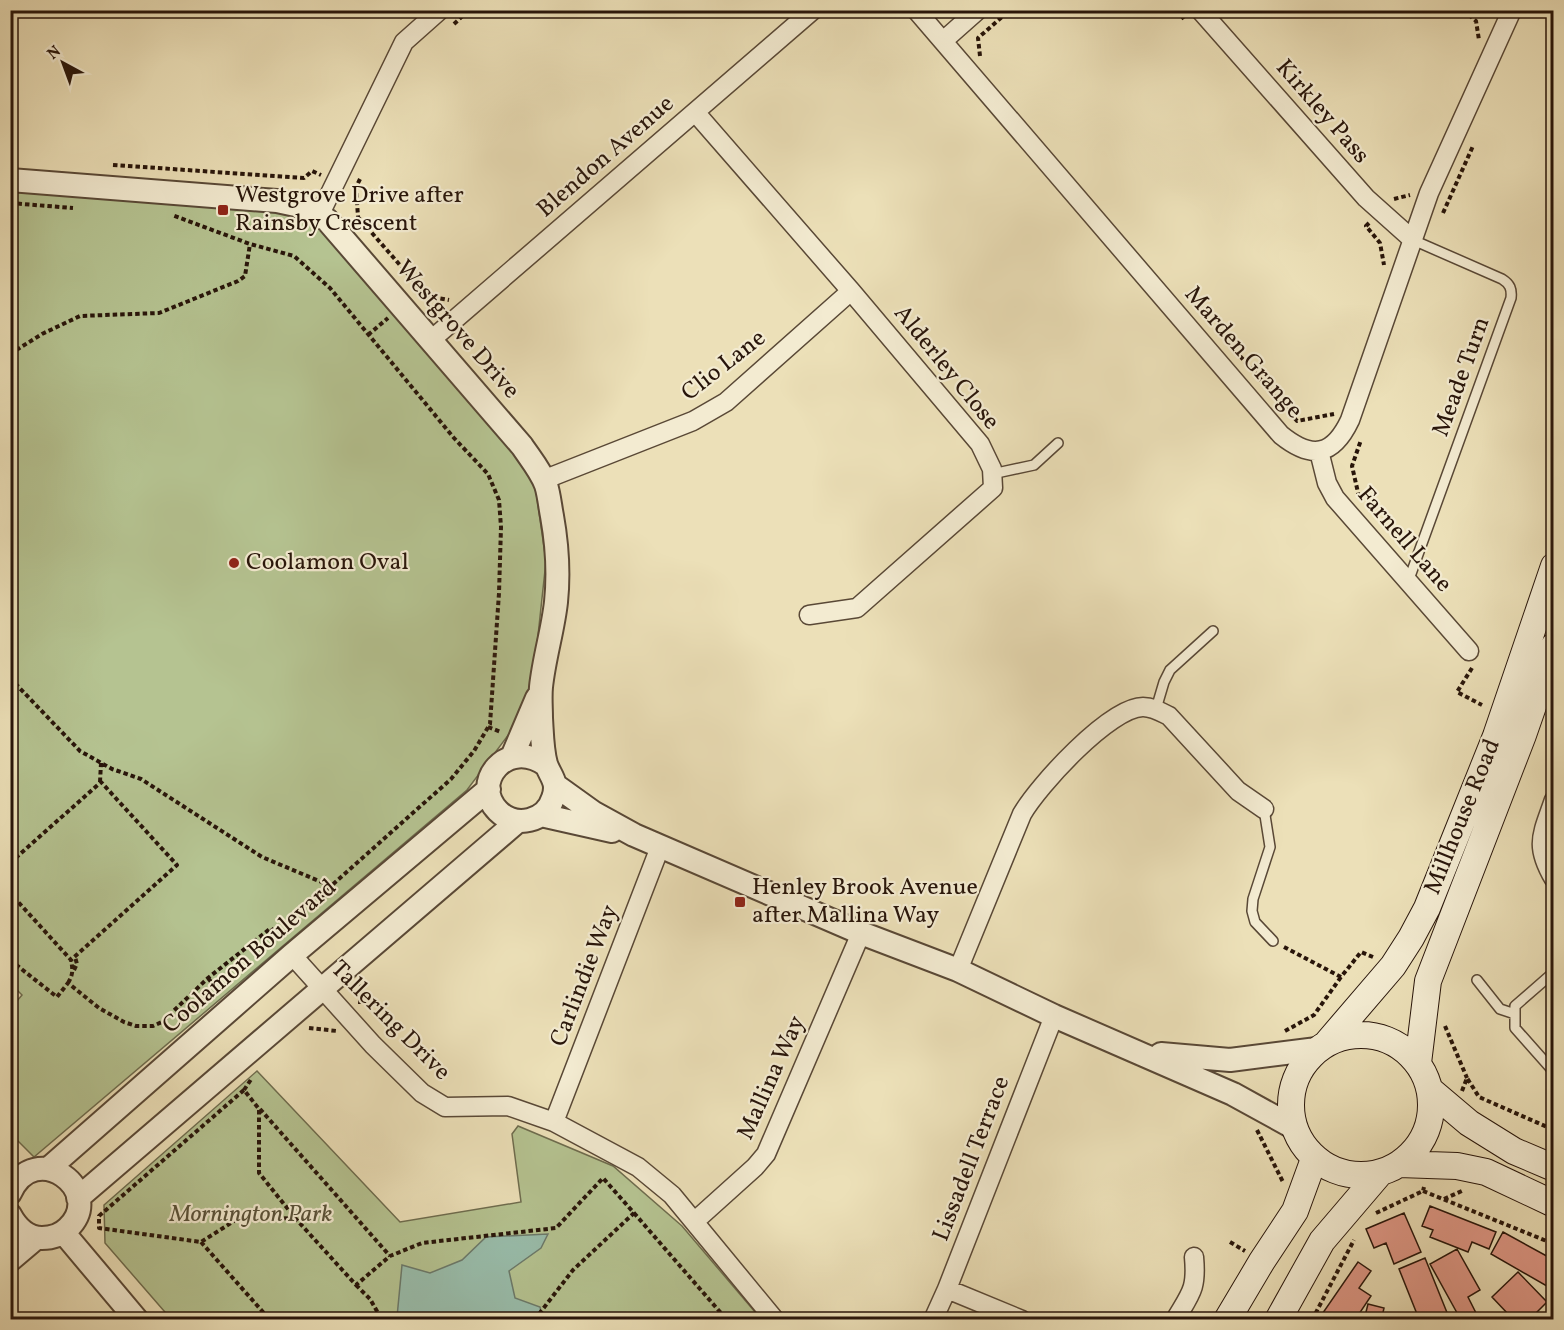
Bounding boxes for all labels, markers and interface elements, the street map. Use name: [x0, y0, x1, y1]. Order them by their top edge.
north arrow: [33, 33, 93, 93]
text: N: [43, 41, 66, 65]
street label: Kirkley Pass: [1267, 52, 1377, 172]
street label: Blendon Avenue: [530, 88, 682, 226]
place label: Westgrove Drive after Rainsby Crescent: [235, 179, 464, 241]
marker: Westgrove Drive after Rainsby Crescent: [216, 203, 230, 217]
street label: Westgrove Drive: [387, 253, 527, 407]
street label: Marden Grange: [1176, 279, 1310, 427]
street label: Alderley Close: [885, 298, 1007, 438]
street label: Meade Turn: [1425, 312, 1499, 442]
street label: Clio Lane: [675, 322, 773, 410]
street label: Farnell Lane: [1348, 480, 1460, 600]
place label: Coolamon Oval: [246, 546, 409, 580]
marker: Coolamon Oval: [227, 556, 241, 570]
street label: Millhouse Road: [1416, 734, 1510, 900]
place label: Henley Brook Avenue after Mallina Way: [752, 871, 978, 933]
street label: Coolamon Boulevard: [155, 872, 345, 1042]
marker: Henley Brook Avenue after Mallina Way: [733, 895, 747, 909]
street label: Carlindie Way: [542, 900, 628, 1052]
street label: Tallering Drive: [322, 953, 458, 1089]
street label: Mallina Way: [729, 1010, 815, 1146]
street label: Lissadell Terrace: [925, 1071, 1019, 1247]
park label: Mornington Park: [169, 1198, 332, 1232]

